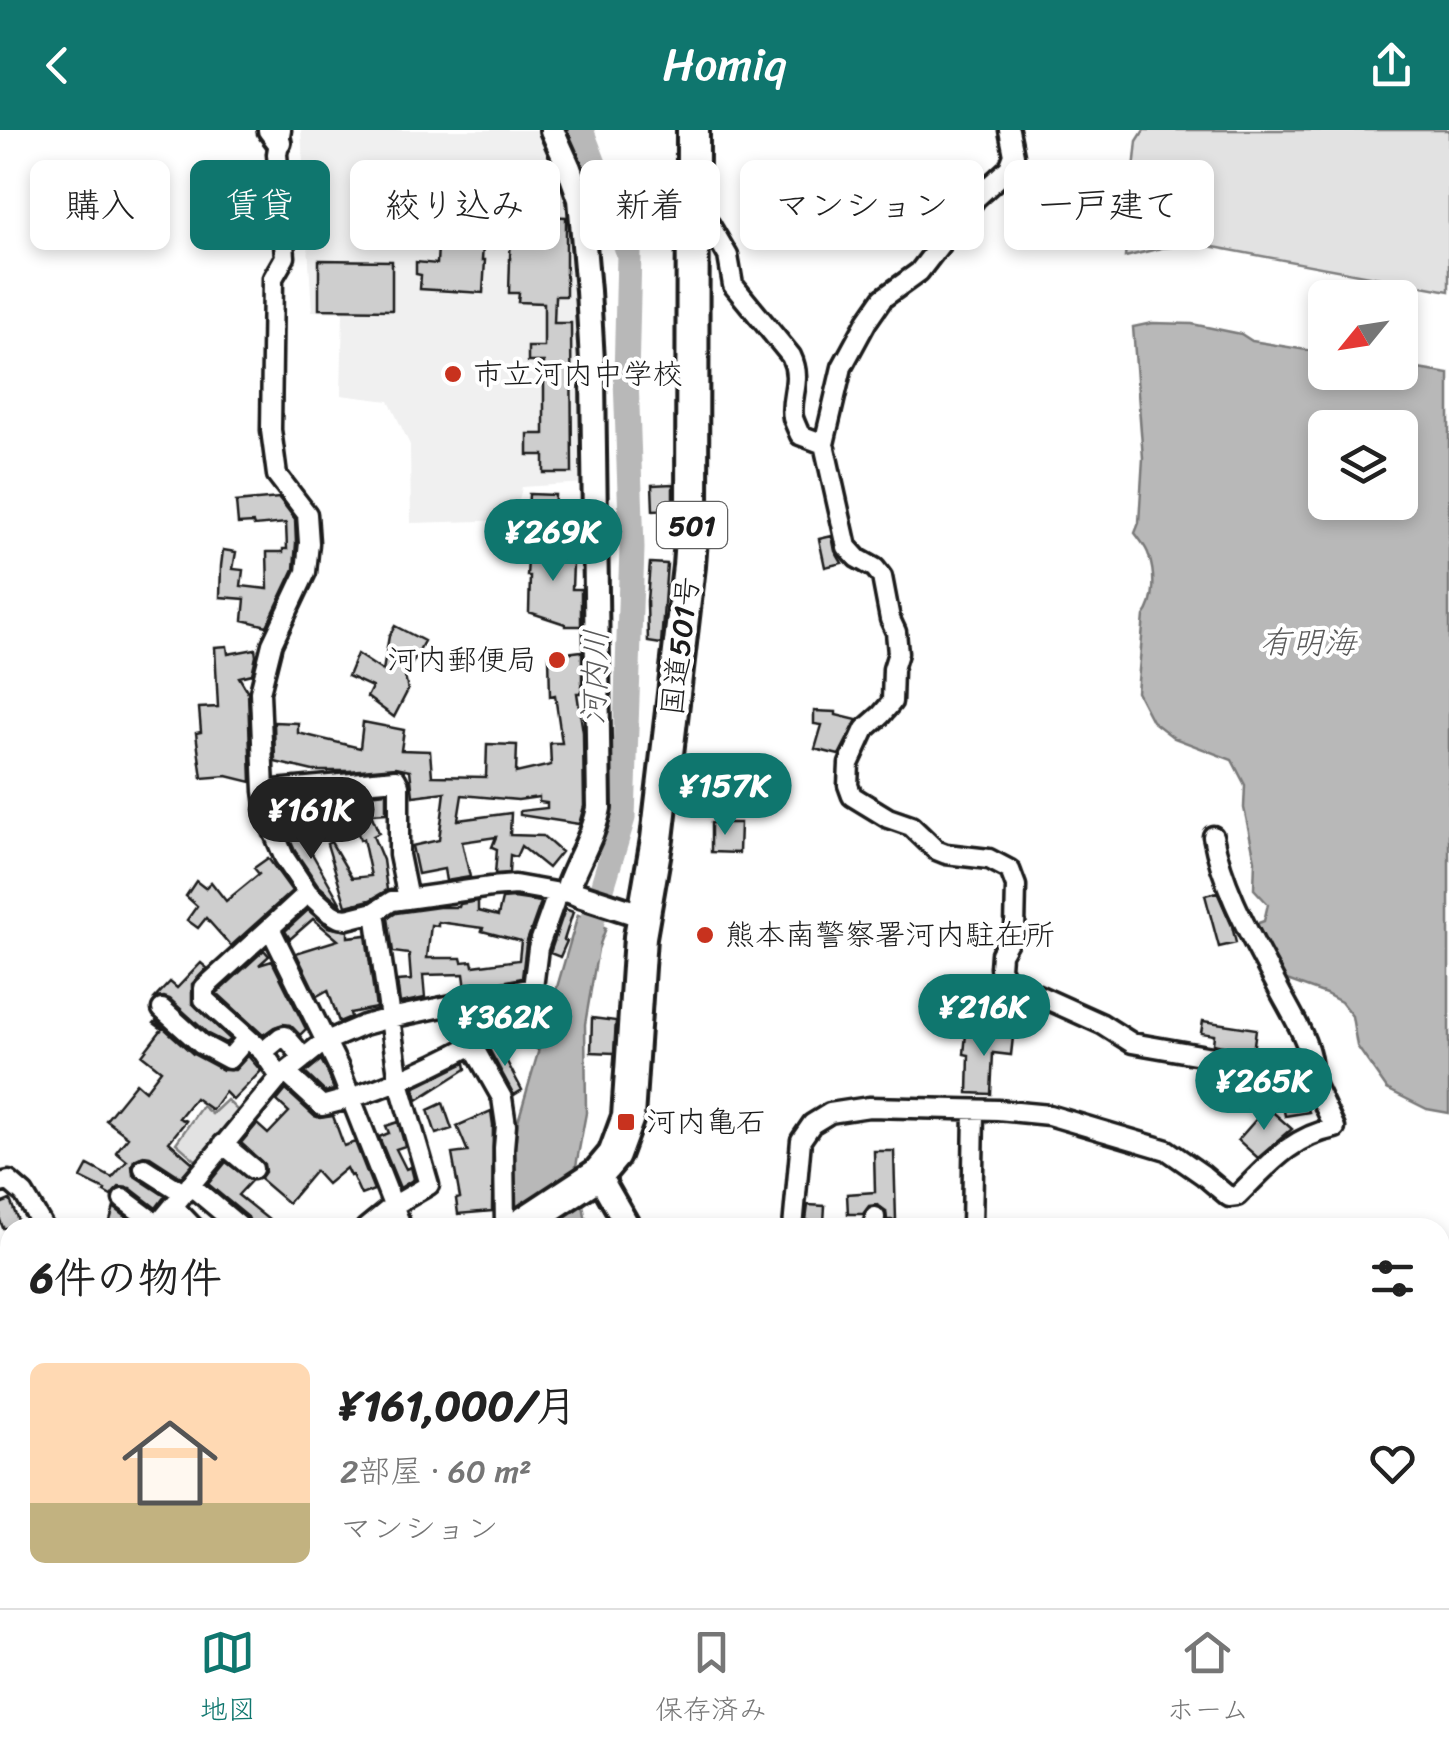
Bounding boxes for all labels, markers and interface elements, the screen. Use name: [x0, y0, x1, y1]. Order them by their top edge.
text: Homiq: [663, 25, 786, 105]
icon: back: [30, 38, 85, 93]
icon: share: [1364, 38, 1419, 93]
chip: 購入: [30, 160, 170, 250]
chip: 賃貸: [190, 160, 330, 250]
chip: 絞り込み: [350, 160, 560, 250]
chip: 新着: [580, 160, 720, 250]
chip: マンション: [740, 160, 984, 250]
chip: 一戸建て: [1004, 160, 1214, 250]
north arrow: [1308, 280, 1418, 390]
map controls: [1308, 280, 1418, 520]
place label: 市立河内中学校: [473, 347, 683, 401]
marker: 市立河内中学校: [442, 363, 464, 385]
button: layers: [1308, 410, 1418, 520]
pin: ¥269K: [483, 499, 623, 584]
road number: 501: [657, 502, 727, 548]
text: ¥269K: [506, 503, 600, 560]
street label: 国道501号: [645, 573, 715, 719]
water label: 有明海: [1260, 614, 1358, 671]
water label: 河内川: [565, 628, 625, 726]
place label: 河内郵便局: [387, 633, 537, 687]
marker: 河内郵便局: [546, 649, 568, 671]
pin: ¥157K: [655, 753, 795, 838]
text: ¥157K: [681, 757, 769, 814]
pin: ¥161K: [241, 777, 381, 862]
text: ¥161K: [270, 781, 352, 838]
place label: 熊本南警察署河内駐在所: [725, 908, 1055, 962]
marker: 熊本南警察署河内駐在所: [694, 924, 716, 946]
pin: ¥216K: [914, 974, 1054, 1059]
text: ¥216K: [940, 978, 1028, 1035]
pin: ¥362K: [435, 984, 575, 1069]
text: ¥362K: [459, 988, 551, 1045]
pin: ¥265K: [1194, 1048, 1334, 1133]
text: ¥265K: [1217, 1052, 1311, 1109]
place label: 河内亀石: [646, 1095, 766, 1149]
marker: 河内亀石: [615, 1111, 637, 1133]
text: 6件の物件: [30, 1241, 222, 1315]
icon: filters: [1365, 1251, 1420, 1306]
text: ¥161,000/月: [340, 1369, 577, 1443]
icon: home: [110, 1403, 230, 1523]
icon: heart: [1365, 1436, 1420, 1491]
text: 2部屋 · 60 m²: [340, 1443, 532, 1500]
text: マンション: [340, 1500, 499, 1557]
tab: 地図: [200, 1625, 256, 1734]
tab: 保存済み: [655, 1625, 767, 1734]
tab: ホーム: [1166, 1625, 1249, 1734]

